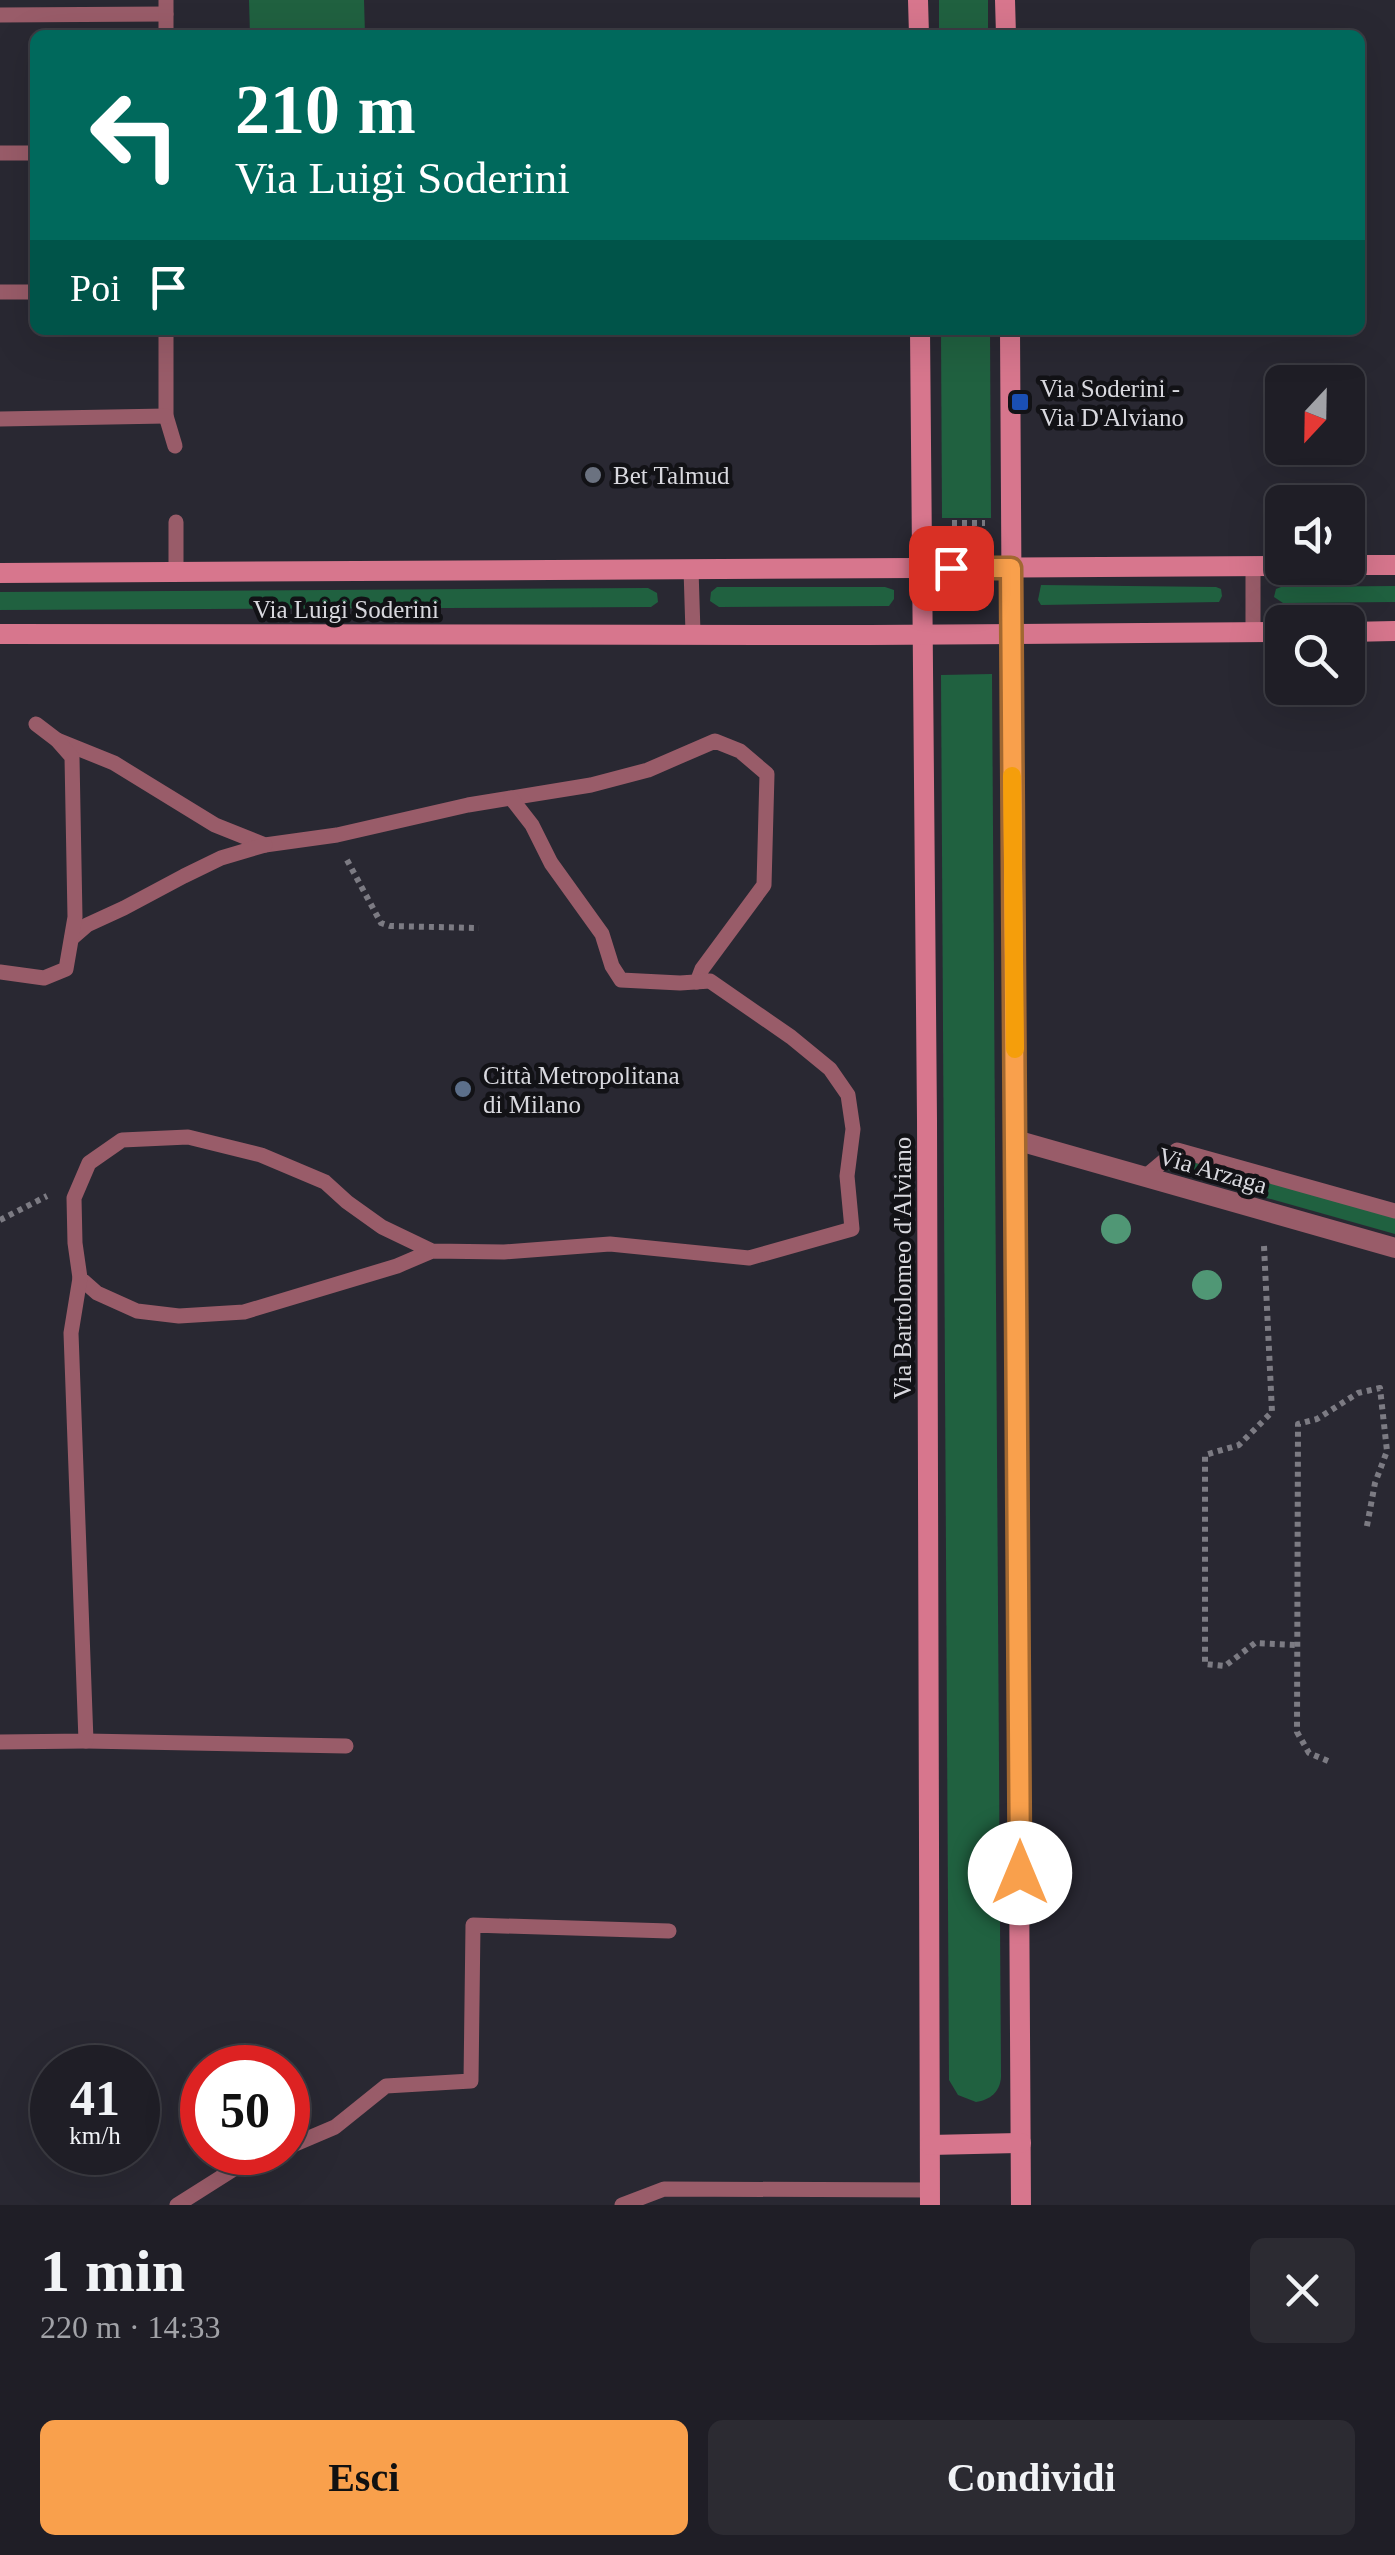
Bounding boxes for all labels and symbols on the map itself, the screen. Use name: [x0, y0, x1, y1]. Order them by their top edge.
north arrow: [1265, 365, 1365, 465]
place label: Via Soderini - Via D'Alviano: [1040, 375, 1184, 431]
marker: Via Soderini - Via D'Alviano: [1009, 391, 1031, 413]
place label: Bet Talmud: [613, 462, 730, 489]
marker: Bet Talmud: [582, 464, 604, 486]
pin: [909, 526, 994, 611]
street label: Via Luigi Soderini: [253, 596, 439, 623]
place label: Città Metropolitana di Milano: [483, 1062, 679, 1118]
marker: Città Metropolitana di Milano: [452, 1078, 474, 1100]
street label: Via Bartolomeo d'Alviano: [889, 1137, 916, 1399]
street label: Via Arzaga: [1155, 1142, 1270, 1199]
position arrow: [968, 1821, 1072, 1925]
speed limit sign: 50: [180, 2045, 310, 2175]

